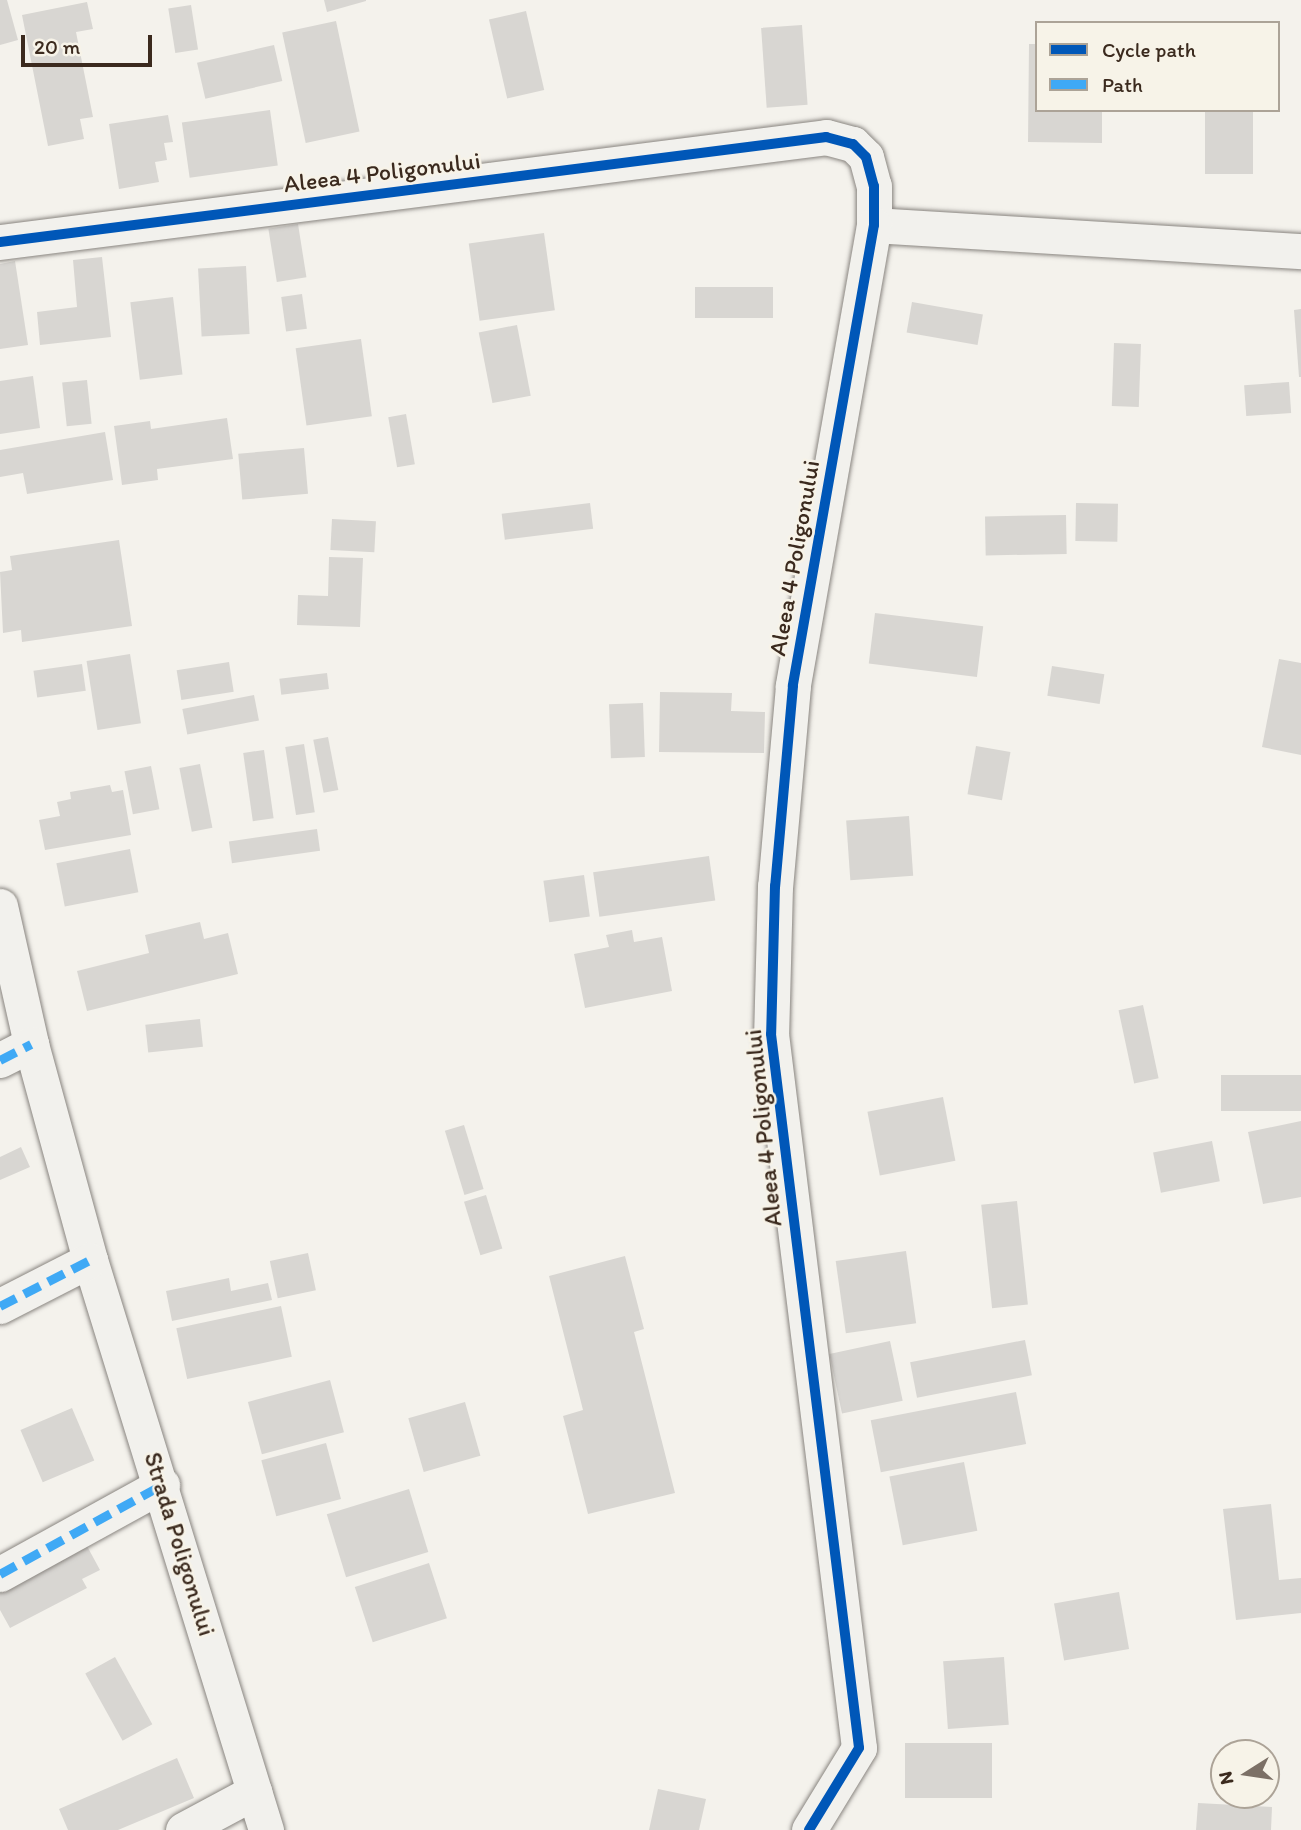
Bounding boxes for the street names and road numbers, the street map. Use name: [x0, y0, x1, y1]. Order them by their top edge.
street label: Aleea 4 Poligonului: [282, 146, 482, 198]
street label: Aleea 4 Poligonului: [763, 458, 825, 658]
street label: Aleea 4 Poligonului: [738, 1028, 788, 1228]
street label: Strada Poligonului: [138, 1449, 222, 1639]

